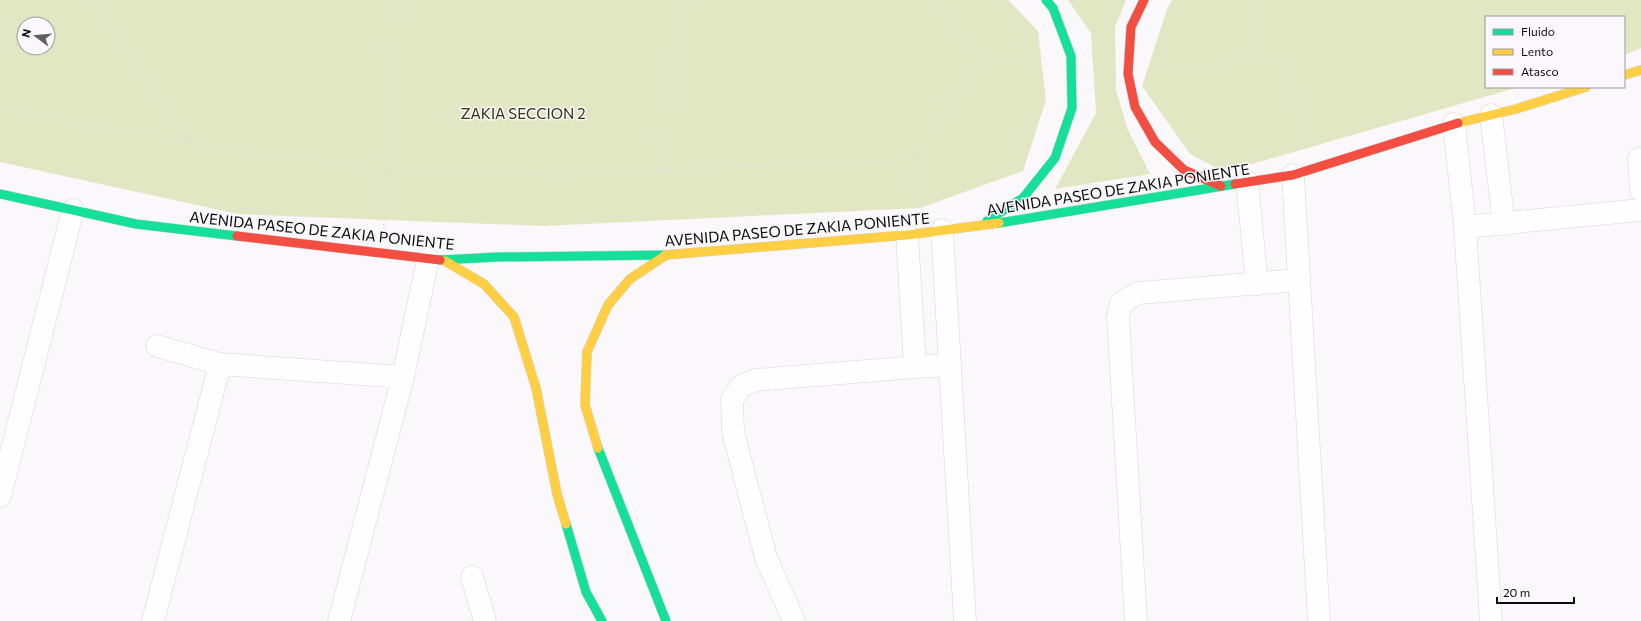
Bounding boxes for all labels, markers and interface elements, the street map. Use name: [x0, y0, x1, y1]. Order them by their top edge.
north arrow: [16, 16, 56, 56]
legend: [1485, 16, 1625, 88]
text: Fluido: [1521, 24, 1555, 38]
text: N: [19, 27, 33, 39]
text: Lento: [1521, 44, 1553, 58]
text: Atasco: [1521, 64, 1559, 78]
park label: ZAKIA SECCION 2: [460, 104, 586, 122]
street label: AVENIDA PASEO DE ZAKIA PONIENTE: [985, 159, 1251, 219]
street label: AVENIDA PASEO DE ZAKIA PONIENTE: [189, 207, 455, 253]
street label: AVENIDA PASEO DE ZAKIA PONIENTE: [664, 208, 930, 250]
scale bar: [1497, 579, 1574, 605]
text: 20 m: [1503, 585, 1530, 599]

